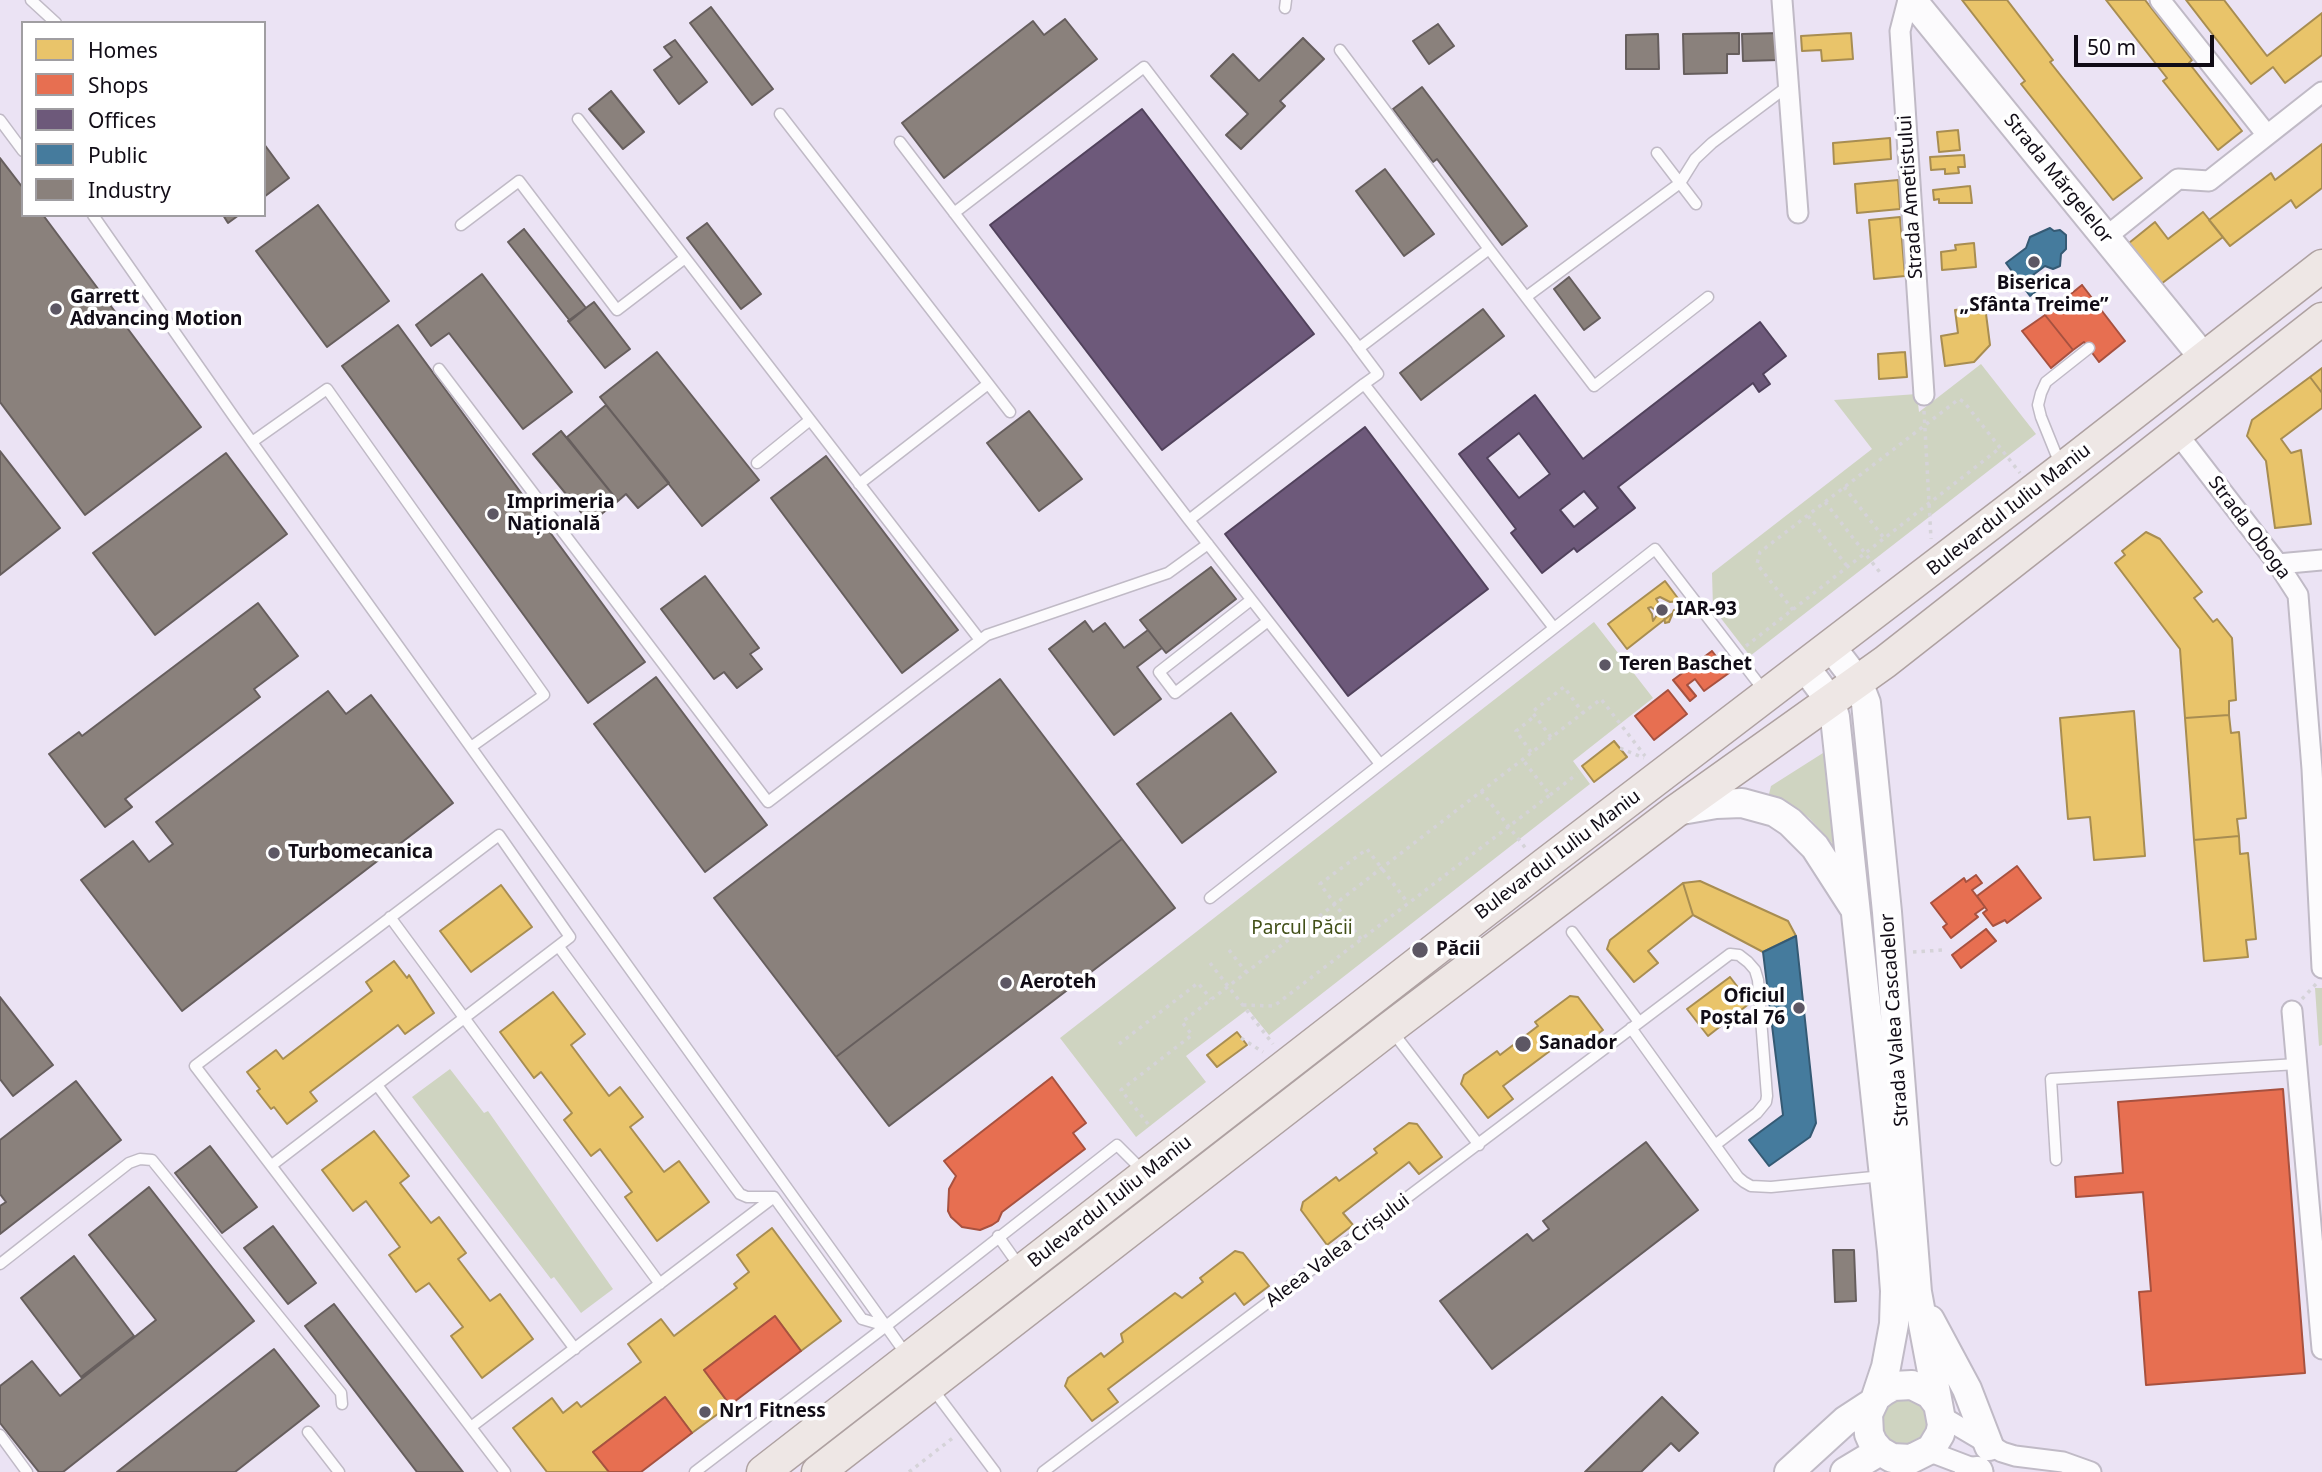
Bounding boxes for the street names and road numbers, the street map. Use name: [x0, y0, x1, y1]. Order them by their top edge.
street label: Strada Mărgelelor: [1999, 109, 2117, 249]
street label: Strada Ametistului: [1894, 114, 1928, 280]
street label: Bulevardul Iuliu Maniu: [1923, 439, 2095, 581]
street label: Strada Oboga: [2203, 472, 2295, 584]
street label: Bulevardul Iuliu Maniu: [1471, 785, 1645, 925]
street label: Strada Valea Cascadelor: [1876, 913, 1914, 1127]
street label: Bulevardul Iuliu Maniu: [1024, 1131, 1196, 1273]
street label: Aleea Valea Crișului: [1262, 1190, 1414, 1312]

